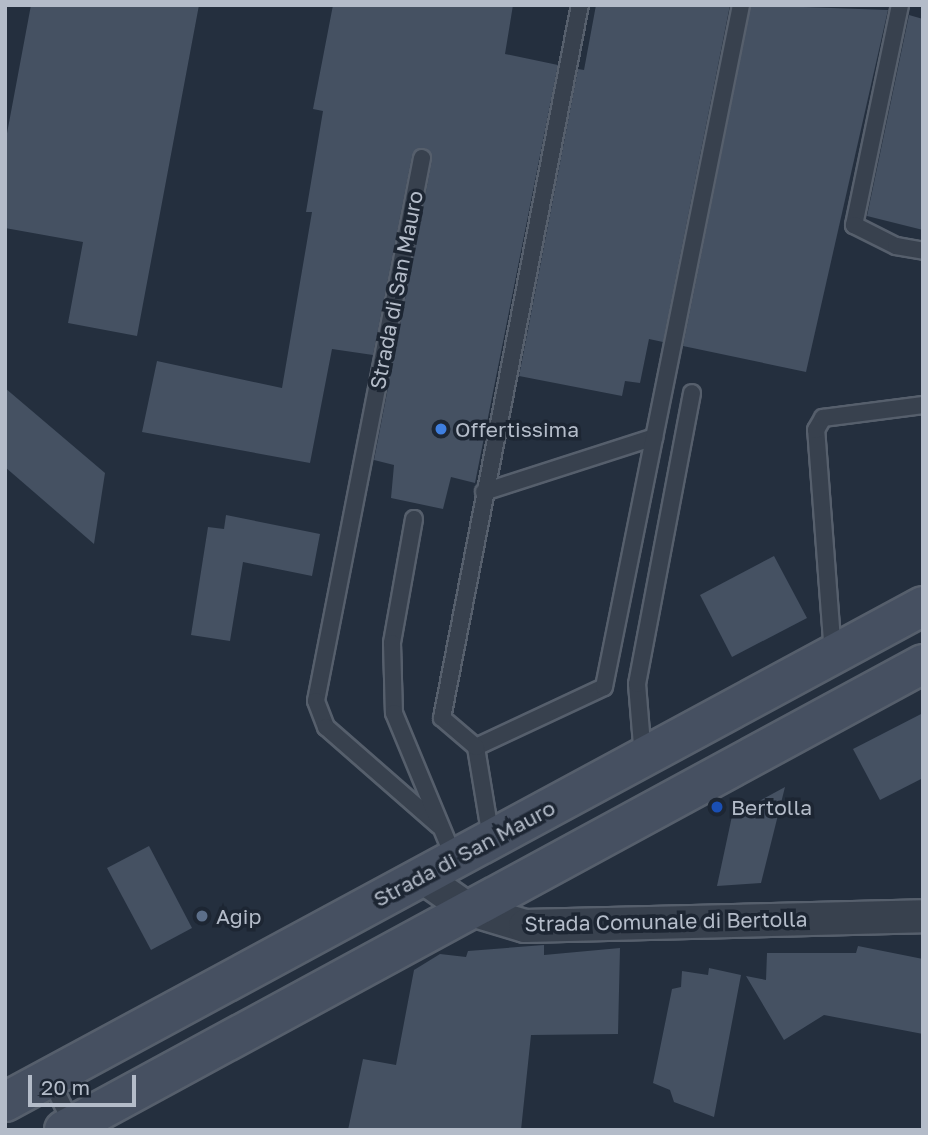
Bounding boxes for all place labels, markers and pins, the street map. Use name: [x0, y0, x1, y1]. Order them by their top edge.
place label: Offertissima: [455, 416, 579, 442]
marker: Offertissima: [433, 421, 449, 437]
place label: Bertolla: [731, 794, 812, 820]
marker: Bertolla: [709, 799, 725, 815]
place label: Agip: [216, 903, 261, 929]
marker: Agip: [194, 908, 210, 924]

